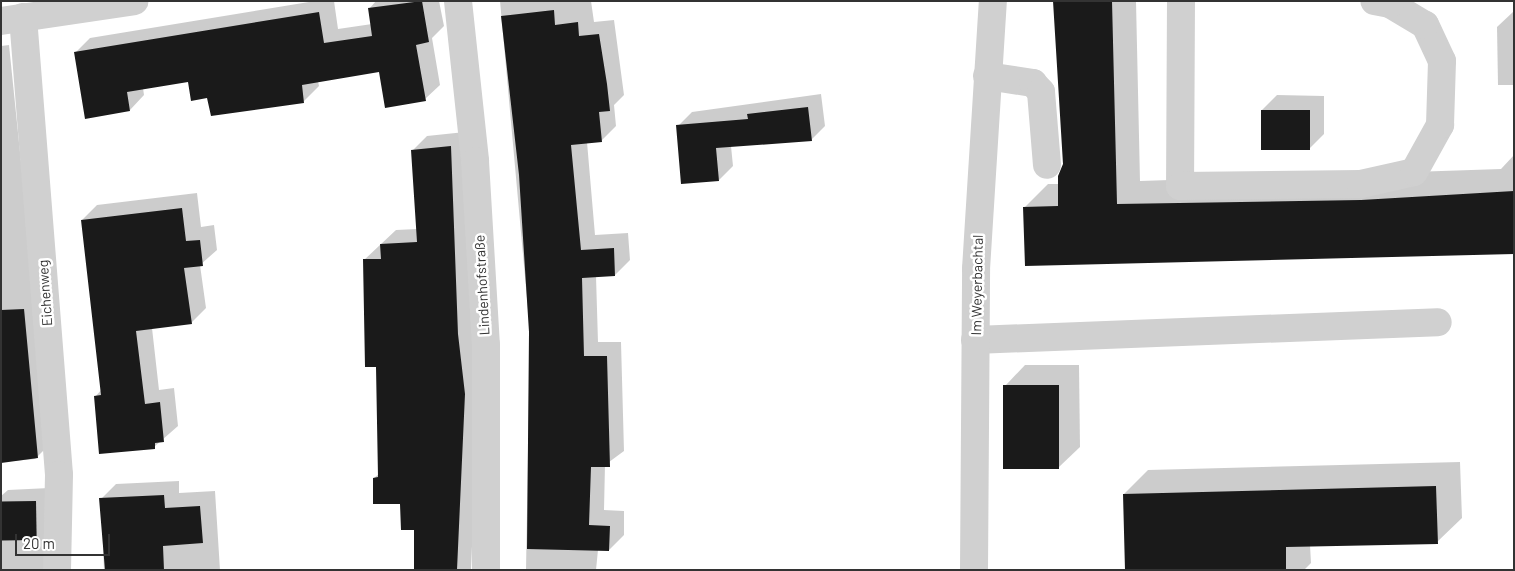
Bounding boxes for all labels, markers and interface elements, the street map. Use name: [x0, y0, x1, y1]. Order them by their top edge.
street label: Lindenhofstraße: [471, 234, 493, 336]
street label: Im Weyerbachtal: [968, 234, 986, 336]
street label: Eichenweg: [34, 259, 56, 327]
scale bar: [18, 524, 112, 556]
text: 20 m: [23, 534, 55, 552]

